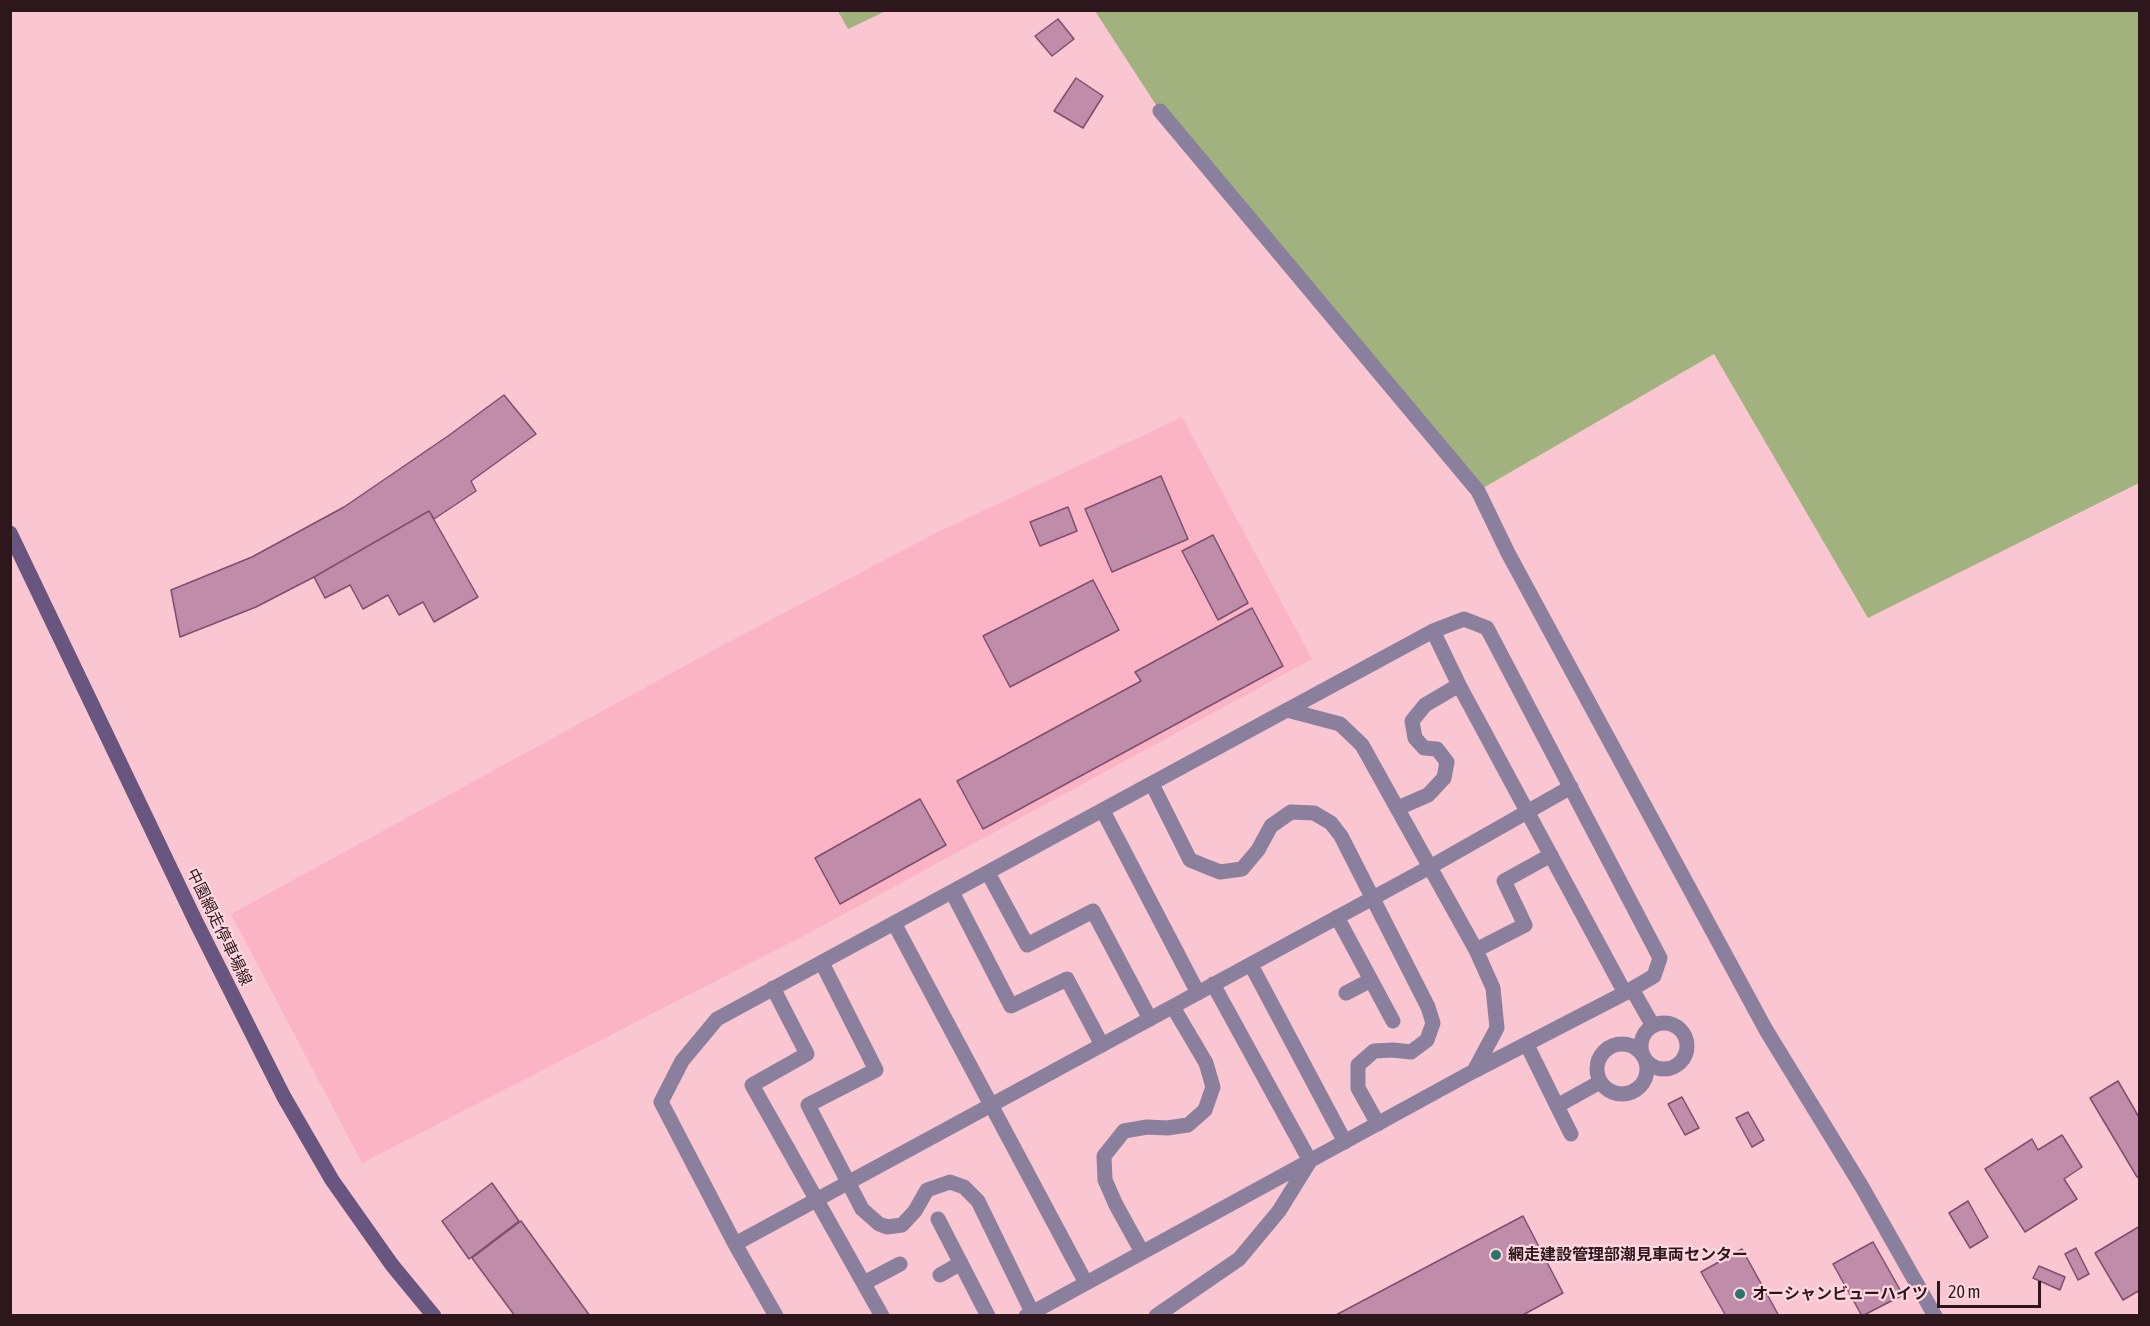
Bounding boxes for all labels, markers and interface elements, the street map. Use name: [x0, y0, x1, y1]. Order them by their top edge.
street label: 中園網走停車場線: [182, 865, 256, 989]
place label: 網走建設管理部潮見車両センター: [1508, 1245, 1748, 1265]
marker: 網走建設管理部潮見車両センター: [1489, 1248, 1503, 1262]
scale bar: [1940, 1269, 2044, 1307]
text: 20 m: [1948, 1281, 1980, 1302]
place label: オーシャンビューハイツ: [1752, 1284, 1928, 1304]
marker: オーシャンビューハイツ: [1733, 1287, 1747, 1301]

